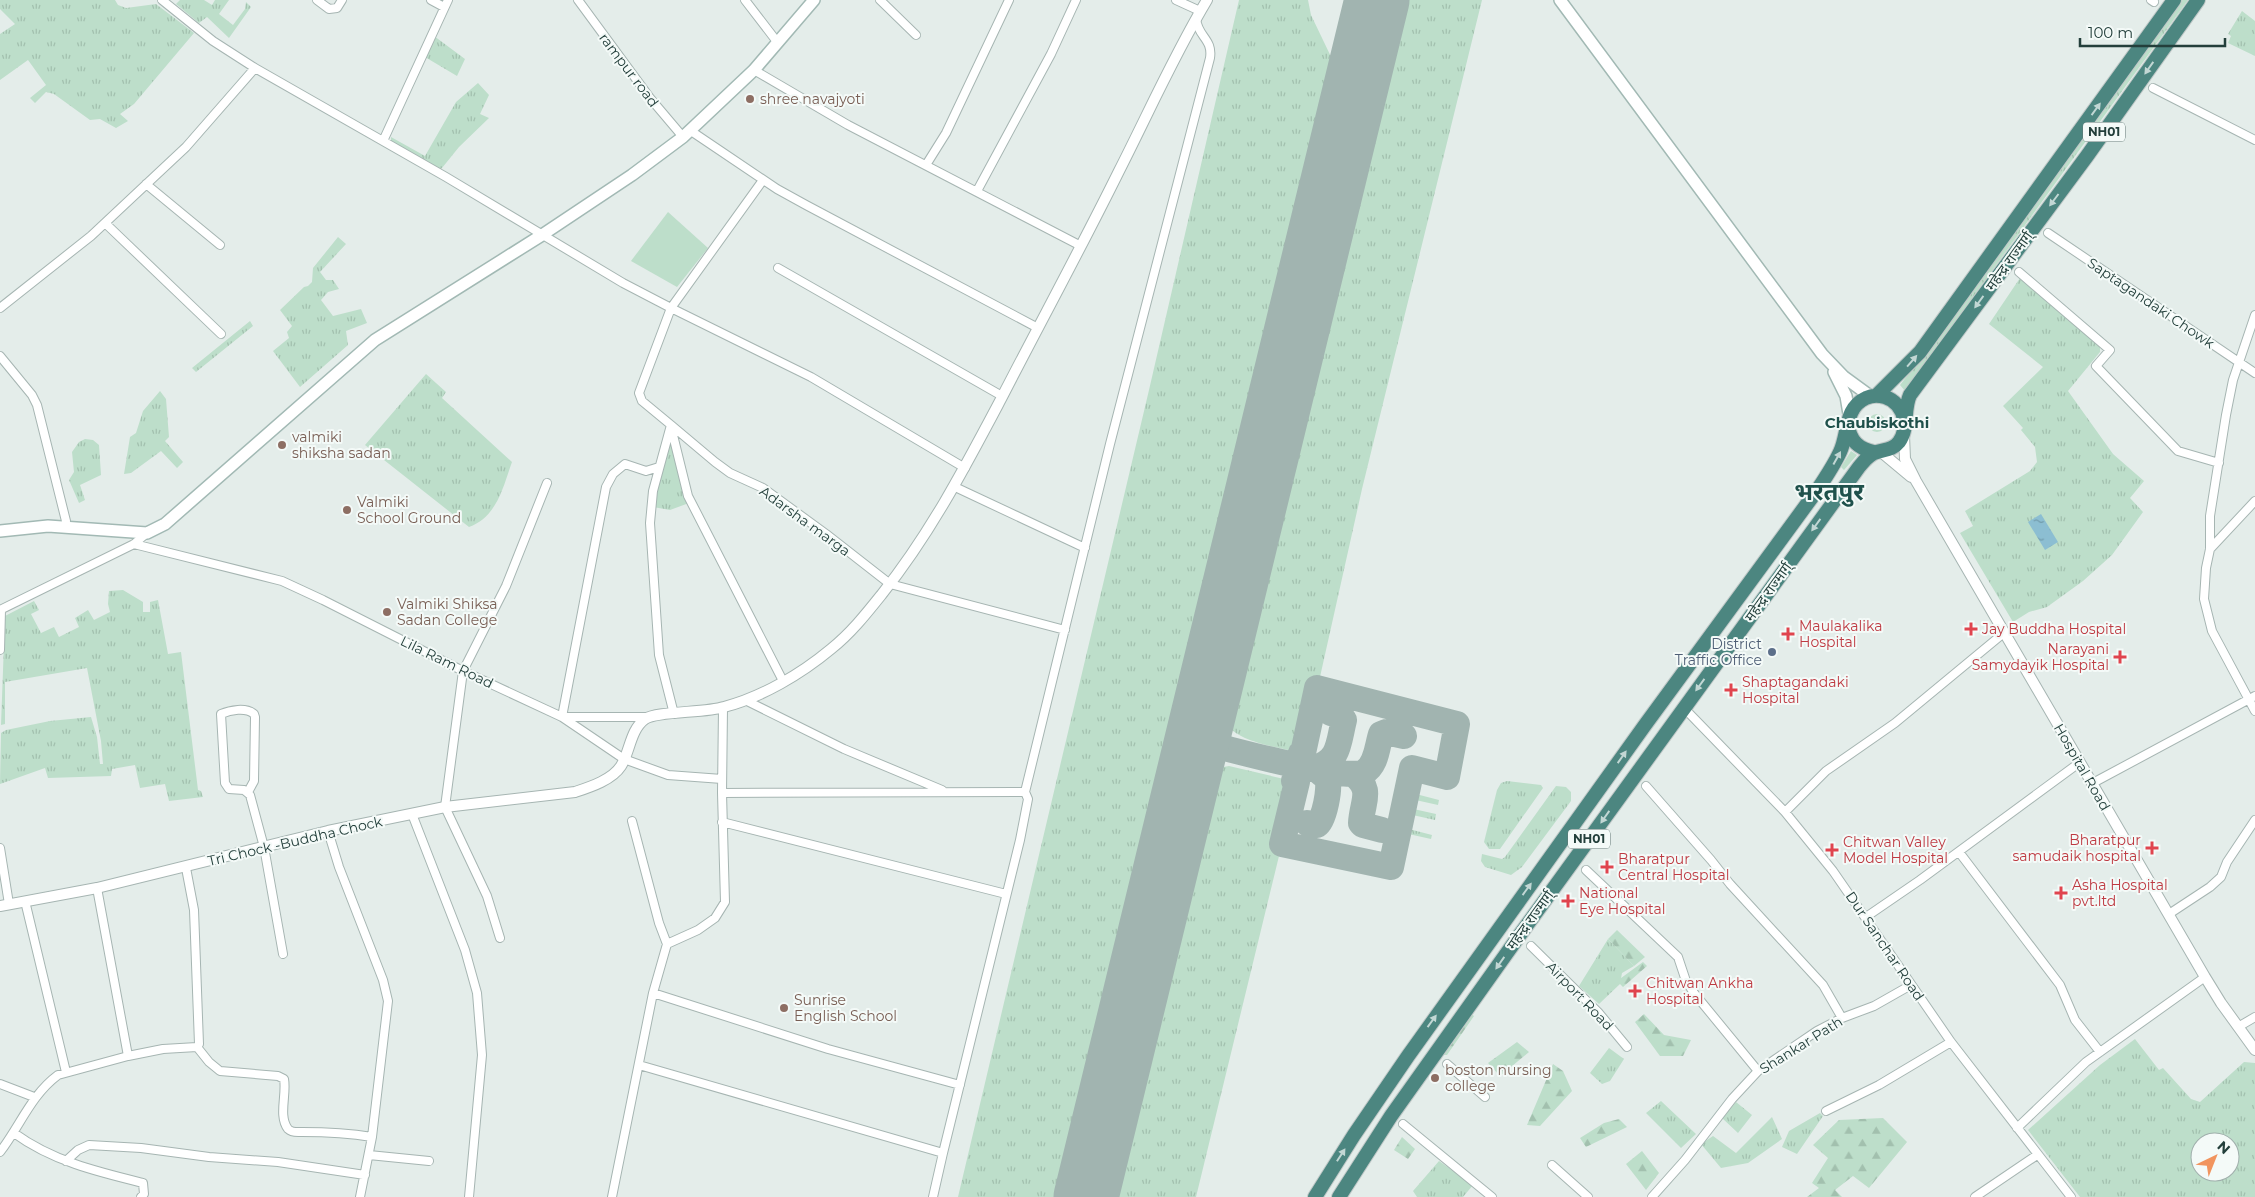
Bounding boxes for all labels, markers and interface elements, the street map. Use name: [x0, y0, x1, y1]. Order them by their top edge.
scale bar: [2080, 15, 2225, 47]
text: 100 m: [2088, 23, 2133, 42]
street label: rampur road: [595, 29, 663, 111]
one-way arrow: [2144, 61, 2154, 75]
place label: shree navajyoti: [760, 90, 865, 108]
marker: shree navajyoti: [744, 93, 756, 105]
one-way arrow: [2091, 102, 2101, 116]
road number: NH01: [2083, 122, 2125, 142]
one-way arrow: [2049, 193, 2059, 207]
street label: महेन्द्र राज्मार्ग्: [1982, 226, 2038, 295]
street label: Saptagandaki Chowk: [2084, 254, 2219, 353]
one-way arrow: [1974, 295, 1984, 309]
one-way arrow: [1906, 355, 1917, 368]
district label: Chaubiskothi: [1825, 413, 1929, 432]
place label: valmiki shiksha sadan: [292, 428, 391, 462]
marker: valmiki shiksha sadan: [276, 439, 288, 451]
one-way arrow: [1833, 450, 1841, 465]
district label: भरतपुर: [1794, 477, 1864, 507]
street label: Adarsha marga: [756, 482, 854, 560]
place label: Valmiki School Ground: [357, 493, 461, 527]
marker: Valmiki School Ground: [341, 504, 353, 516]
one-way arrow: [1811, 518, 1821, 532]
street label: महेन्द्र राज्मार्ग्: [1741, 557, 1797, 626]
place label: Valmiki Shiksa Sadan College: [397, 595, 498, 629]
marker: Valmiki Shiksa Sadan College: [381, 606, 393, 618]
place label: Maulakalika Hospital: [1799, 617, 1883, 651]
place label: Jay Buddha Hospital: [1981, 620, 2126, 638]
marker: Jay Buddha Hospital: [1964, 622, 1978, 636]
marker: Maulakalika Hospital: [1781, 627, 1795, 641]
street label: Lila Ram Road: [398, 632, 496, 692]
place label: District Traffic Office: [1675, 635, 1762, 669]
place label: Narayani Samydayik Hospital: [1972, 640, 2109, 674]
marker: District Traffic Office: [1766, 646, 1778, 658]
marker: Narayani Samydayik Hospital: [2113, 650, 2127, 664]
place label: Shaptagandaki Hospital: [1742, 673, 1849, 707]
one-way arrow: [1695, 678, 1705, 692]
marker: Shaptagandaki Hospital: [1724, 683, 1738, 697]
street label: Hospital Road: [2050, 720, 2114, 814]
one-way arrow: [1617, 751, 1627, 764]
one-way arrow: [1600, 810, 1610, 824]
street label: Tri Chock -Buddha Chock: [206, 812, 385, 870]
road number: NH01: [1568, 830, 1610, 849]
place label: Bharatpur samudaik hospital: [2012, 831, 2141, 865]
place label: Chitwan Valley Model Hospital: [1843, 833, 1948, 867]
marker: Bharatpur samudaik hospital: [2145, 841, 2159, 855]
marker: Chitwan Valley Model Hospital: [1825, 843, 1839, 857]
place label: Bharatpur Central Hospital: [1618, 850, 1730, 884]
marker: Bharatpur Central Hospital: [1600, 860, 1614, 874]
place label: Asha Hospital pvt.ltd: [2072, 876, 2168, 910]
one-way arrow: [1522, 882, 1532, 896]
place label: National Eye Hospital: [1579, 884, 1665, 918]
street label: महेन्द्र राज्मार्ग्: [1503, 885, 1559, 954]
marker: Asha Hospital pvt.ltd: [2054, 886, 2068, 900]
street label: Dur Sanchar Road: [1842, 888, 1928, 1004]
marker: National Eye Hospital: [1561, 894, 1575, 908]
one-way arrow: [1495, 956, 1505, 970]
street label: Airport Road: [1542, 958, 1618, 1034]
place label: Chitwan Ankha Hospital: [1646, 974, 1754, 1008]
marker: Chitwan Ankha Hospital: [1628, 984, 1642, 998]
place label: Sunrise English School: [794, 991, 897, 1025]
marker: Sunrise English School: [778, 1002, 790, 1014]
street label: Shankar Path: [1756, 1012, 1846, 1078]
one-way arrow: [1427, 1015, 1438, 1028]
place label: boston nursing college: [1445, 1061, 1552, 1095]
marker: boston nursing college: [1429, 1072, 1441, 1084]
north arrow: [2190, 1132, 2240, 1182]
text: N: [2214, 1137, 2234, 1158]
one-way arrow: [1336, 1149, 1346, 1162]

